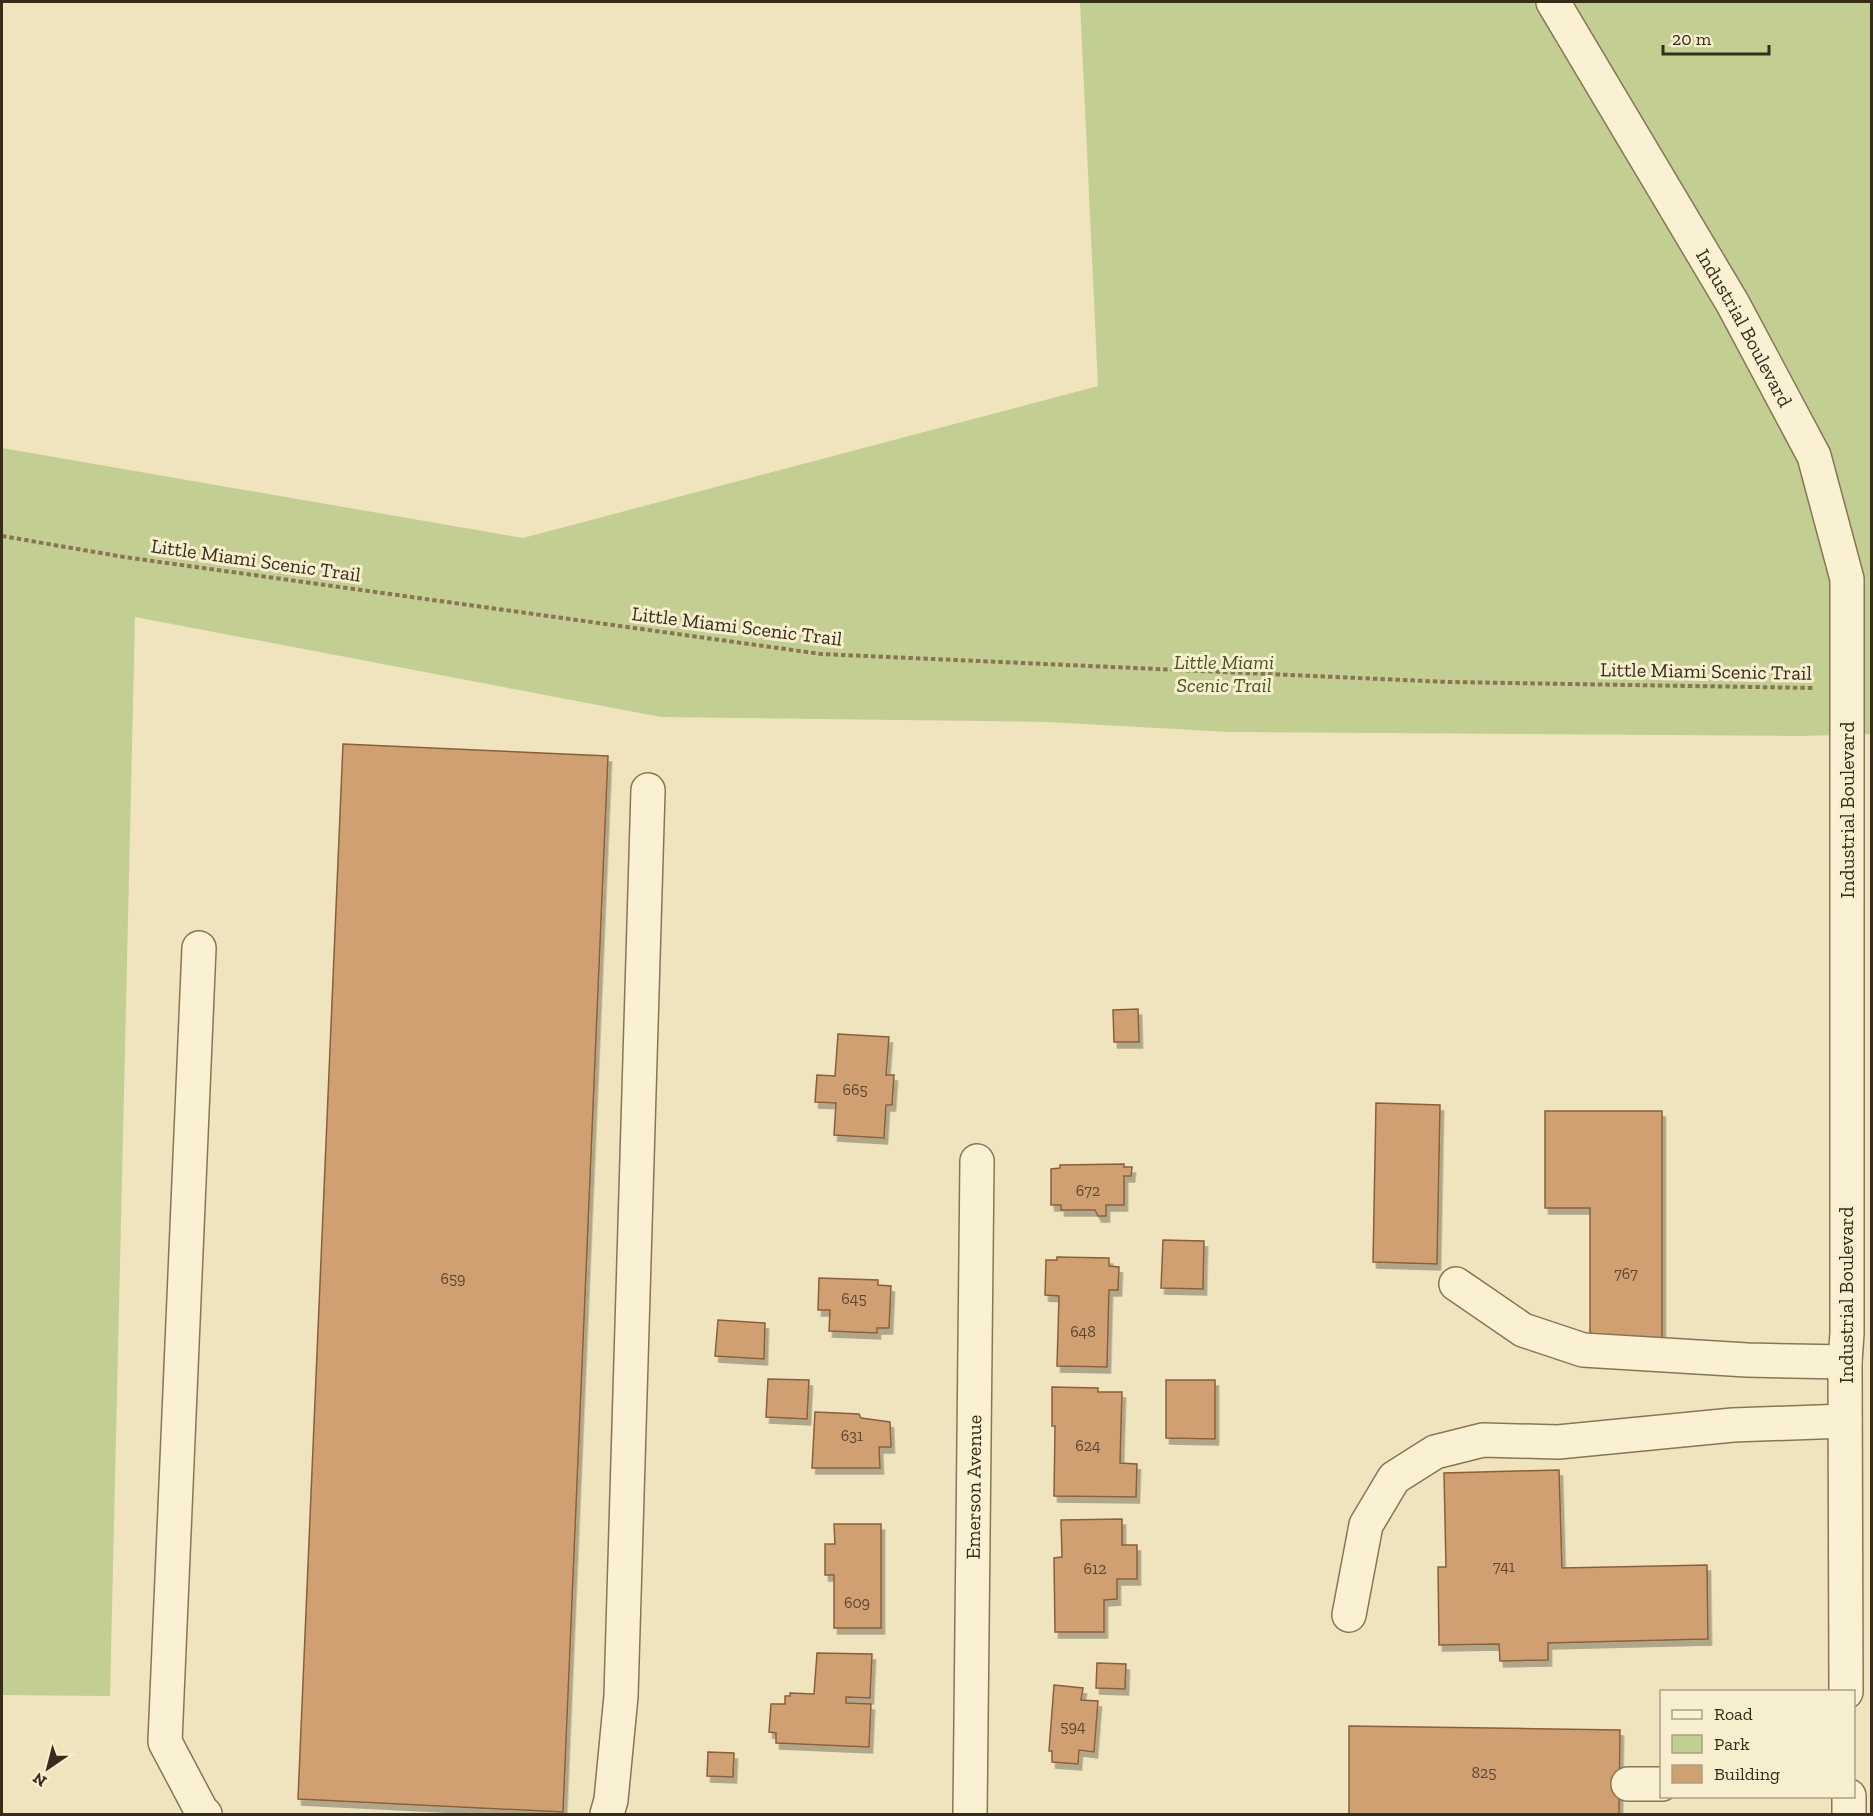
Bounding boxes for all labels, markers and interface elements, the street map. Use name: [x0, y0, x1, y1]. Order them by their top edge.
scale bar: [1663, 18, 1770, 56]
text: 20 m: [1672, 28, 1712, 50]
street label: Industrial Boulevard: [1691, 244, 1798, 411]
street label: Little Miami Scenic Trail: [149, 533, 363, 587]
street label: Little Miami Scenic Trail: [630, 601, 844, 651]
park label: Little Miami Scenic Trail: [1174, 650, 1274, 697]
street label: Little Miami Scenic Trail: [1600, 657, 1812, 685]
street label: Industrial Boulevard: [1835, 722, 1859, 898]
house number: 665: [842, 1080, 868, 1099]
house number: 672: [1076, 1181, 1100, 1200]
street label: Industrial Boulevard: [1834, 1207, 1858, 1383]
house number: 767: [1614, 1264, 1638, 1283]
house number: 659: [440, 1269, 466, 1288]
house number: 645: [841, 1289, 867, 1308]
house number: 648: [1070, 1322, 1096, 1341]
street label: Emerson Avenue: [961, 1415, 986, 1559]
house number: 631: [841, 1426, 863, 1445]
house number: 624: [1075, 1436, 1101, 1455]
house number: 741: [1493, 1557, 1515, 1576]
house number: 612: [1084, 1559, 1106, 1578]
house number: 609: [844, 1593, 870, 1612]
legend: [1660, 1690, 1855, 1798]
text: Road: [1714, 1703, 1753, 1725]
house number: 594: [1060, 1717, 1086, 1736]
text: Park: [1714, 1733, 1750, 1755]
north arrow: [18, 1738, 78, 1798]
house number: 825: [1471, 1763, 1497, 1782]
text: Building: [1714, 1763, 1780, 1785]
text: N: [29, 1769, 50, 1791]

